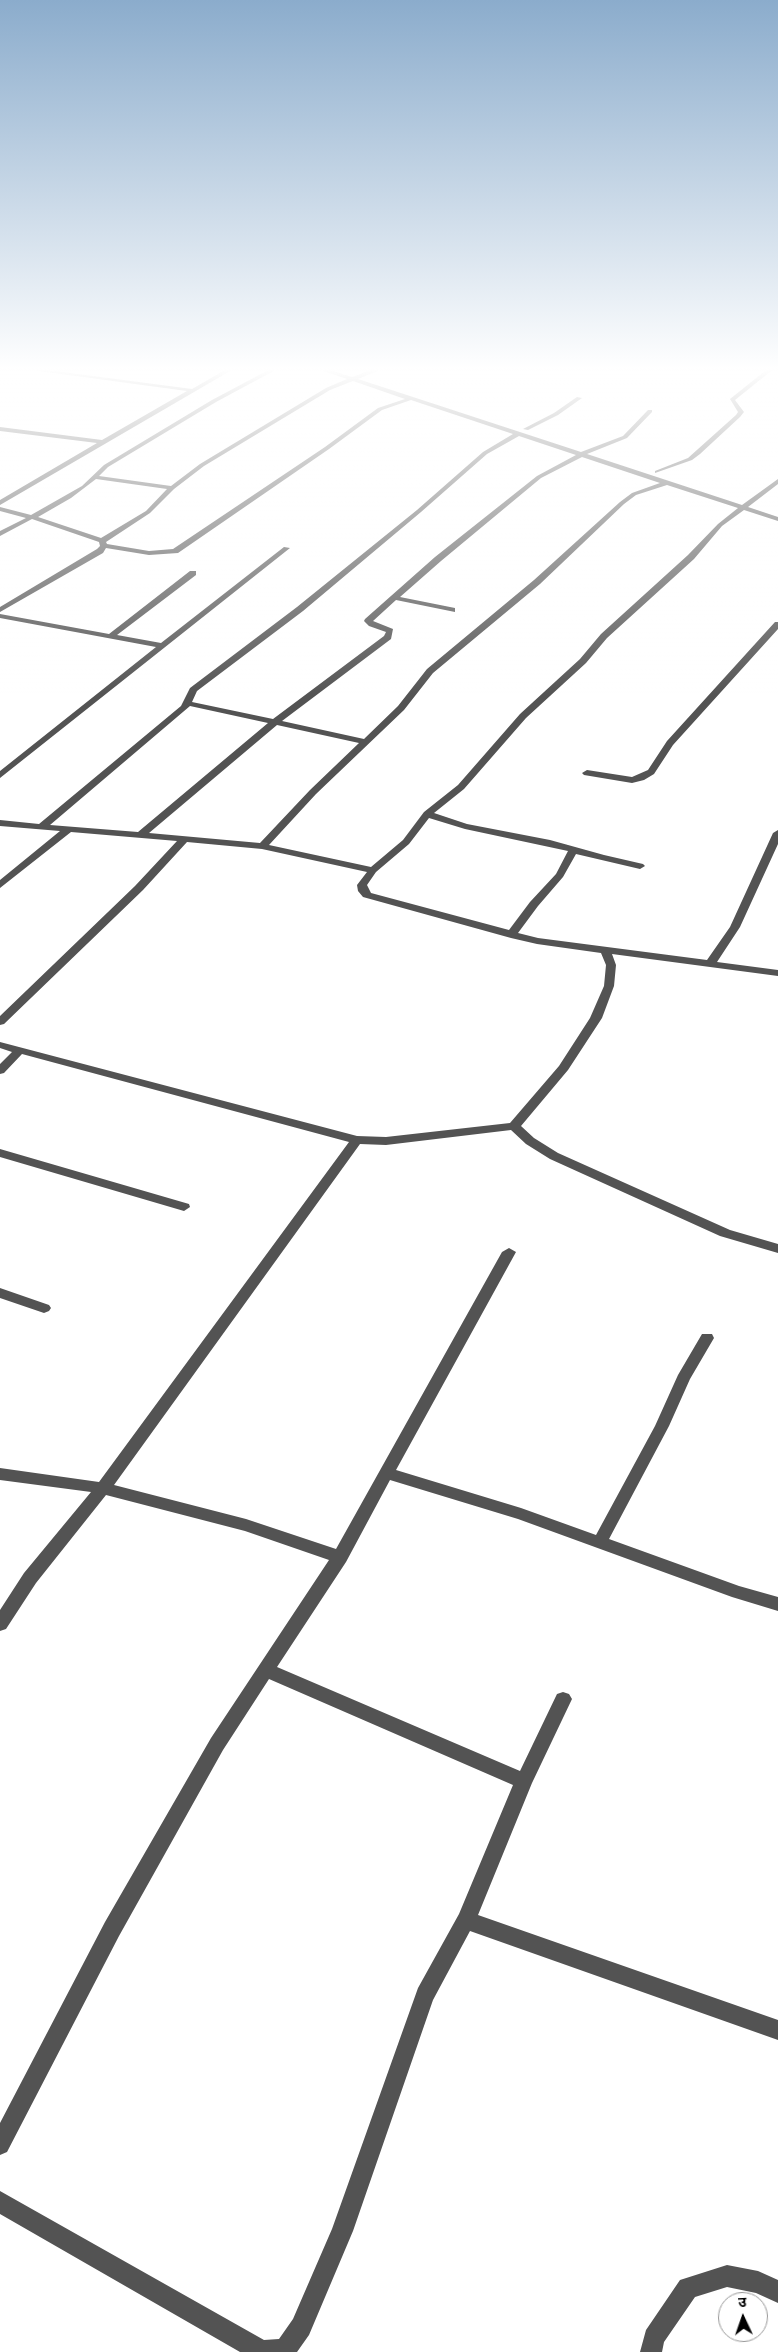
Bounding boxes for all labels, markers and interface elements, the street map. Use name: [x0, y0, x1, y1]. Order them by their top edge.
north arrow: [718, 2292, 768, 2342]
text: उ: [738, 2294, 747, 2311]

